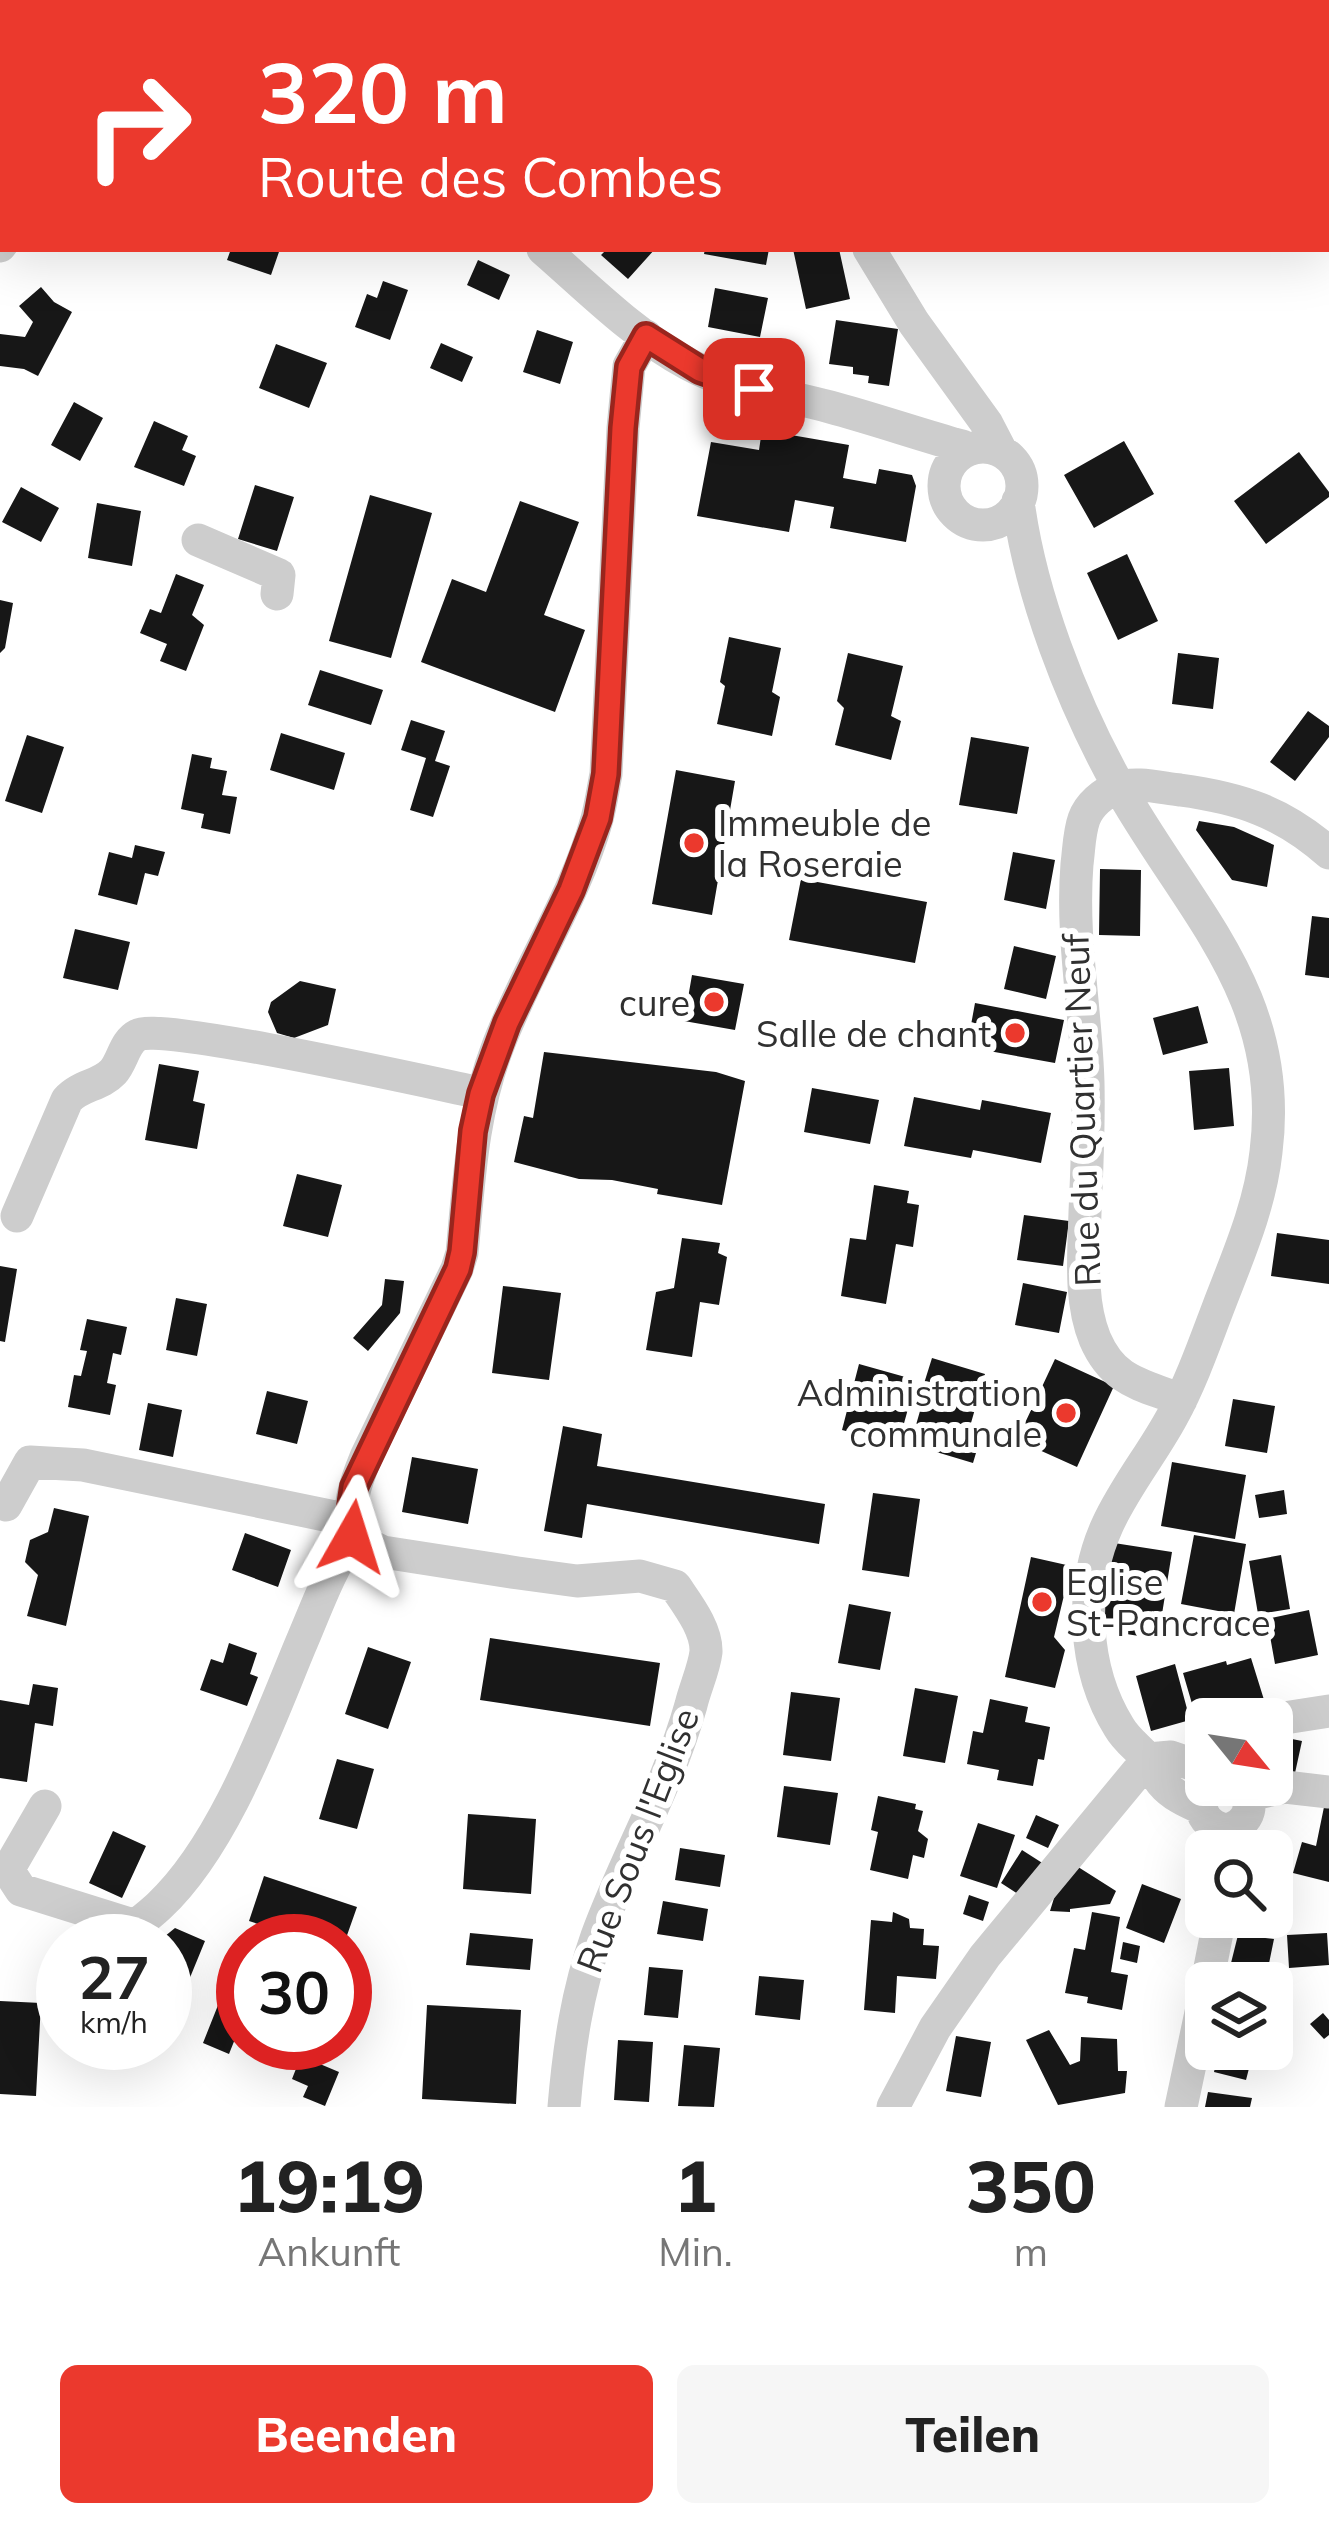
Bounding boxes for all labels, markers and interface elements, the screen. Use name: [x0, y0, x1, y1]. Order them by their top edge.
text: 320 m: [258, 39, 508, 144]
icon: right: [60, 48, 216, 204]
text: Route des Combes: [258, 143, 723, 211]
pin: [703, 338, 805, 440]
icon: arrive: [721, 356, 787, 422]
place label: Immeuble de la Roseraie: [718, 800, 931, 886]
marker: Immeuble de la Roseraie: [681, 830, 707, 856]
street label: Rue du Quartier Neuf: [1052, 932, 1110, 1287]
place label: cure: [619, 980, 690, 1025]
marker: cure: [701, 989, 727, 1015]
place label: Salle de chant: [756, 1011, 991, 1056]
marker: Salle de chant: [1002, 1020, 1028, 1046]
place label: Administration communale: [797, 1370, 1042, 1456]
marker: Administration communale: [1053, 1400, 1079, 1426]
position arrow: [289, 1474, 415, 1600]
place label: Eglise St-Pancrace: [1066, 1559, 1271, 1645]
marker: Eglise St-Pancrace: [1029, 1589, 1055, 1615]
north arrow: [1185, 1698, 1293, 1806]
map controls: [1185, 1698, 1293, 2070]
street label: Rue Sous l'Eglise: [566, 1701, 708, 1979]
button: search: [1185, 1830, 1293, 1938]
speed limit sign: 30: [216, 1914, 372, 2070]
text: 27: [78, 1939, 150, 2014]
button: layers: [1185, 1962, 1293, 2070]
text: km/h: [80, 2003, 148, 2041]
text: 19:19: [233, 2140, 425, 2230]
text: 1: [674, 2140, 717, 2230]
text: 350: [966, 2140, 1096, 2230]
text: Ankunft: [258, 2227, 401, 2276]
text: Min.: [658, 2227, 733, 2276]
text: m: [1014, 2227, 1048, 2276]
button: Beenden: [60, 2365, 653, 2503]
button: Teilen: [677, 2365, 1269, 2503]

